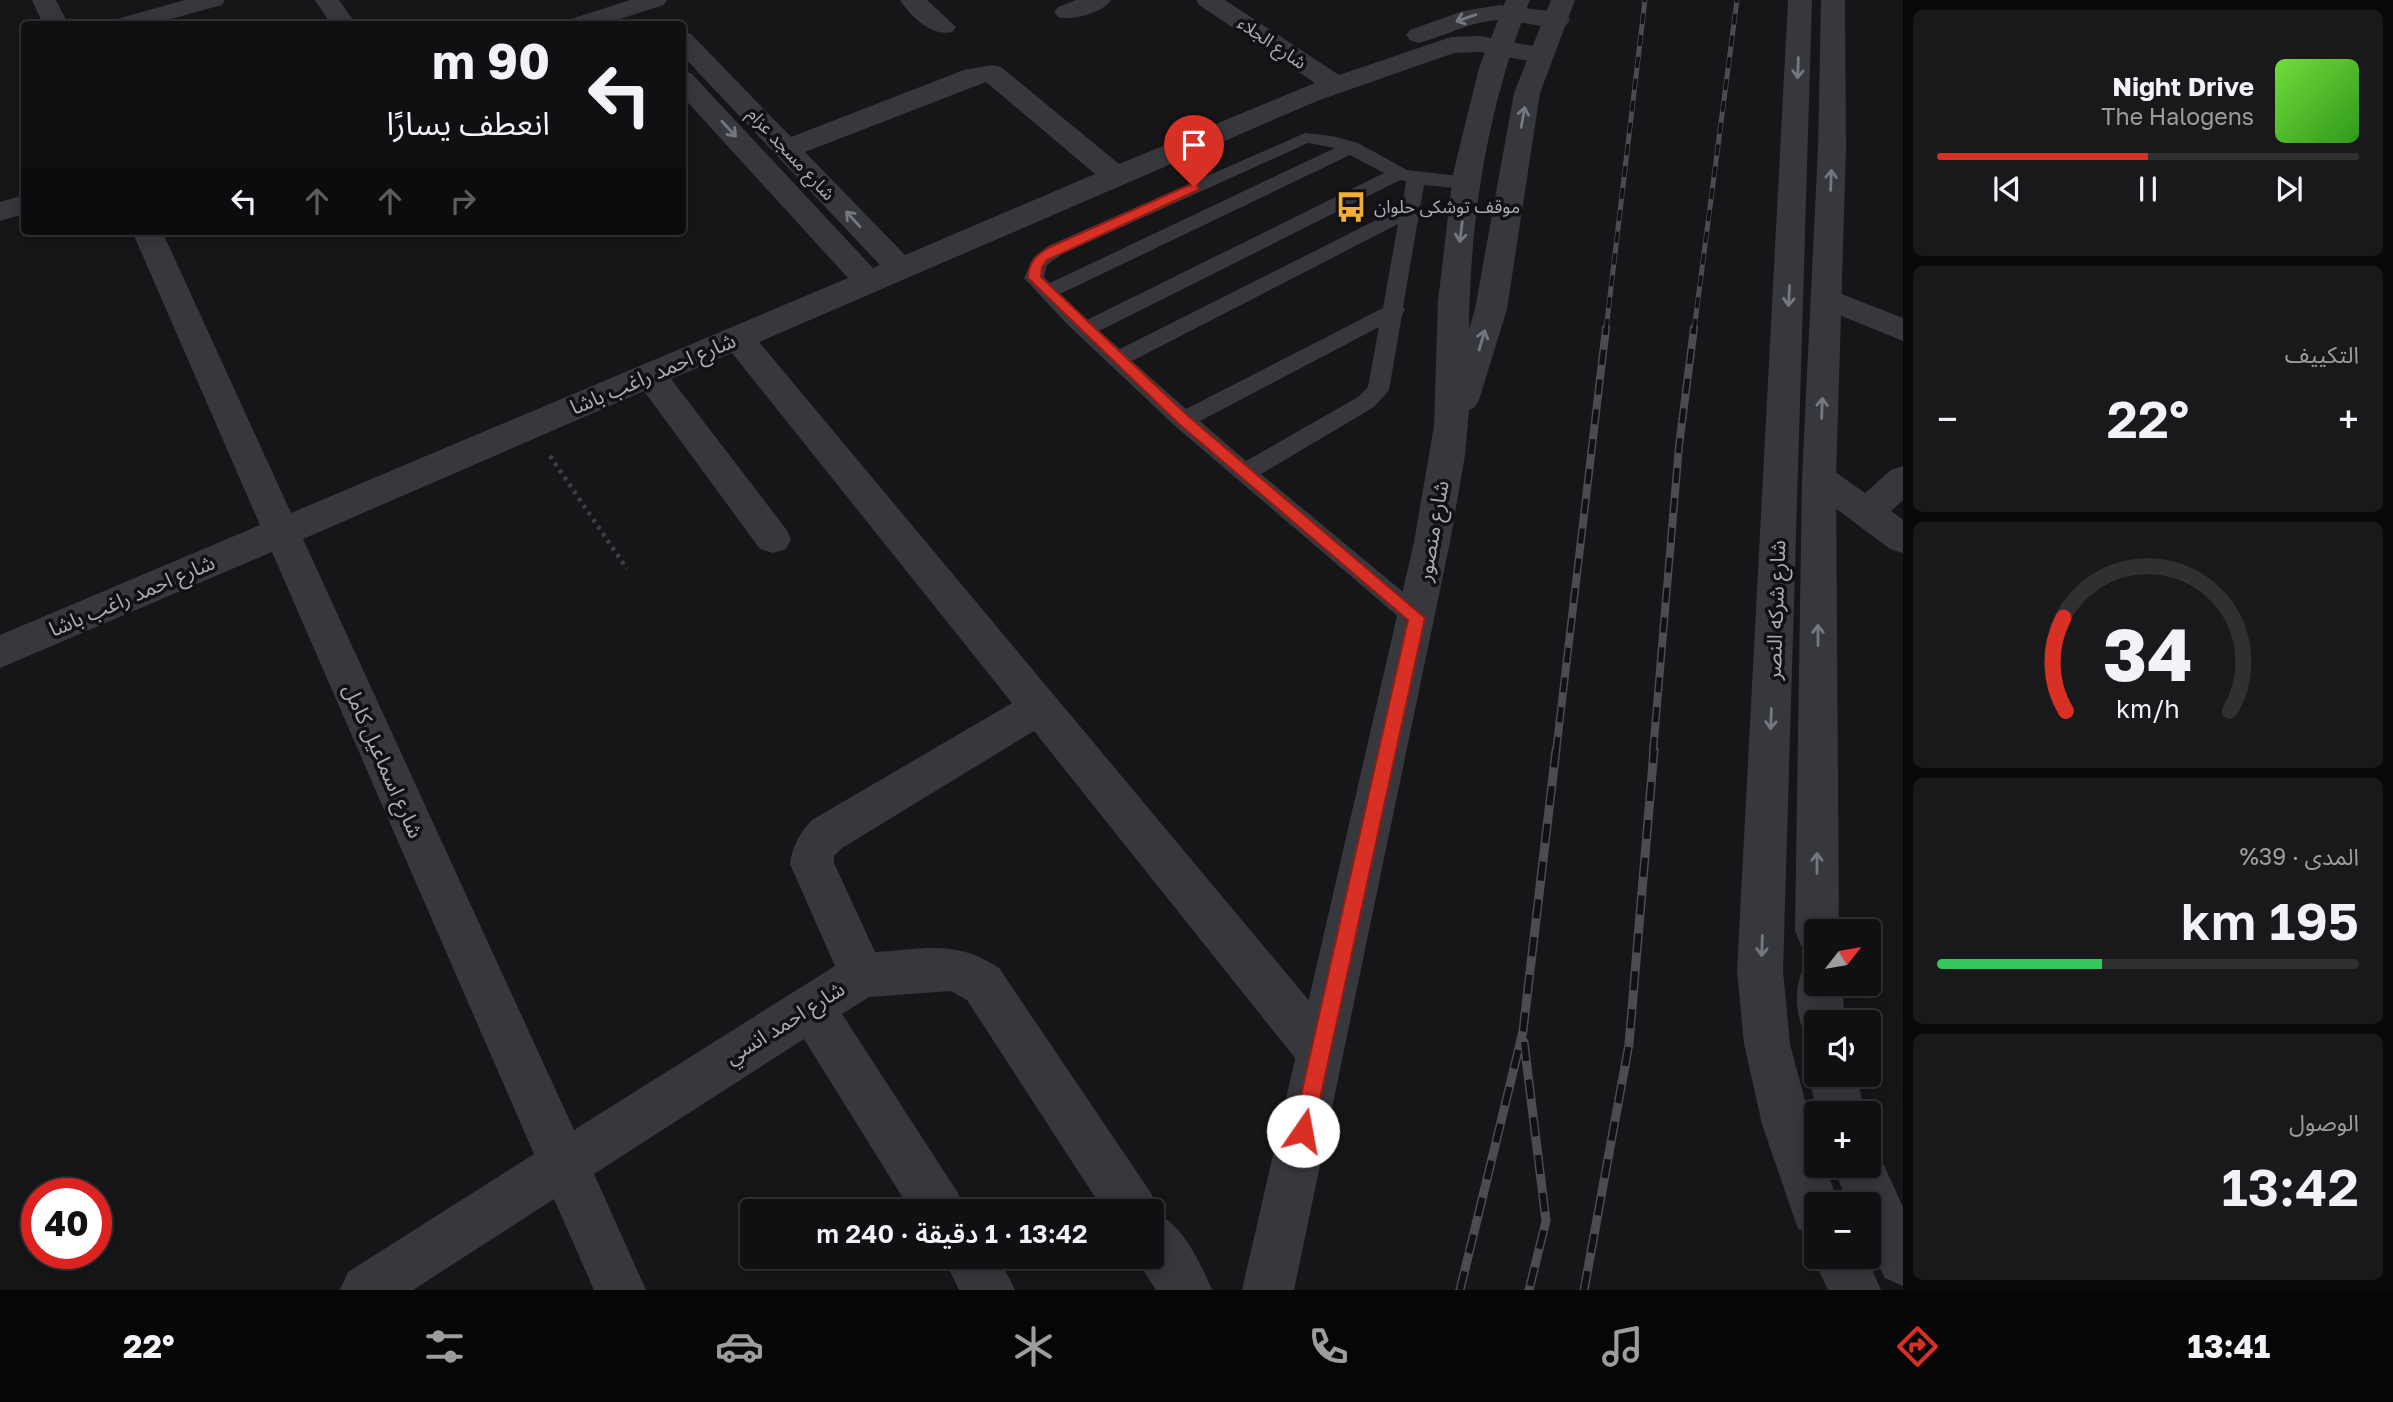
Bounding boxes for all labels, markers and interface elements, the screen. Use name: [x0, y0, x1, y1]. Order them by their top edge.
street label: شارع الجلاء: [1232, 11, 1311, 76]
one-way arrow: [1455, 13, 1477, 25]
text: 90 m: [432, 31, 550, 90]
icon: left: [574, 49, 665, 140]
one-way arrow: [1791, 56, 1805, 79]
text: Night Drive: [2112, 71, 2254, 102]
street label: شارع مسجد عزام: [740, 102, 840, 207]
text: The Halogens: [2101, 102, 2254, 130]
text: انعطف يسارًا: [387, 104, 550, 142]
one-way arrow: [1517, 106, 1530, 129]
pin: [1164, 115, 1224, 187]
one-way arrow: [720, 120, 737, 137]
icon: arrive: [1175, 126, 1213, 164]
one-way arrow: [1824, 169, 1837, 192]
icon: previous: [1988, 170, 2026, 208]
icon: pause: [2129, 170, 2167, 208]
icon: next: [2270, 170, 2308, 208]
icon: left: [225, 182, 263, 220]
icon: ahead: [298, 182, 336, 220]
icon: ahead: [371, 182, 409, 220]
icon: right: [444, 182, 482, 220]
bus stop icon: موقف توشكى حلوان: [1334, 190, 1368, 224]
place label: موقف توشكى حلوان: [1374, 195, 1520, 218]
one-way arrow: [845, 211, 862, 228]
one-way arrow: [1454, 220, 1467, 242]
one-way arrow: [1782, 284, 1795, 307]
street label: شارع احمد راغب باشا: [566, 326, 741, 422]
one-way arrow: [1476, 330, 1489, 352]
text: التكييف: [2285, 340, 2359, 368]
text: 22°: [2107, 387, 2189, 449]
text: −: [1937, 396, 1958, 441]
text: +: [2338, 396, 2359, 441]
one-way arrow: [1815, 397, 1828, 420]
street label: شارع منصور: [1410, 478, 1457, 585]
street label: شارع شركه النصر: [1760, 539, 1793, 682]
street label: شارع احمد راغب باشا: [45, 548, 220, 644]
text: 34: [2103, 610, 2193, 697]
one-way arrow: [1811, 624, 1825, 647]
street label: شارع اسماعيل كامل: [336, 679, 430, 843]
text: km/h: [2116, 693, 2180, 724]
one-way arrow: [1765, 707, 1778, 730]
text: المدى · 39%: [2239, 842, 2359, 870]
one-way arrow: [1810, 852, 1824, 875]
text: 195 km: [2181, 889, 2359, 951]
north arrow: [1804, 919, 1881, 996]
map controls: [1804, 919, 1881, 1269]
one-way arrow: [1755, 934, 1768, 957]
street label: شارع احمد انسي: [720, 975, 851, 1073]
button: sound: [1804, 1010, 1881, 1087]
position arrow: [1266, 1094, 1340, 1168]
button: +: [1804, 1101, 1881, 1178]
text: الوصول: [2289, 1108, 2359, 1136]
text: 13:42: [2221, 1155, 2359, 1217]
speed limit sign: 40: [21, 1178, 112, 1269]
button: −: [1804, 1192, 1881, 1269]
text: 13:42 · 1 دقيقة · 240 m: [816, 1218, 1088, 1249]
icon: filters: [420, 1322, 469, 1371]
icon: car: [715, 1322, 764, 1371]
icon: climate: [1009, 1322, 1058, 1371]
icon: phone: [1304, 1322, 1353, 1371]
icon: music: [1598, 1322, 1647, 1371]
icon: directions: [1893, 1322, 1942, 1371]
text: 22°: [123, 1327, 174, 1365]
text: 13:41: [2187, 1327, 2270, 1365]

